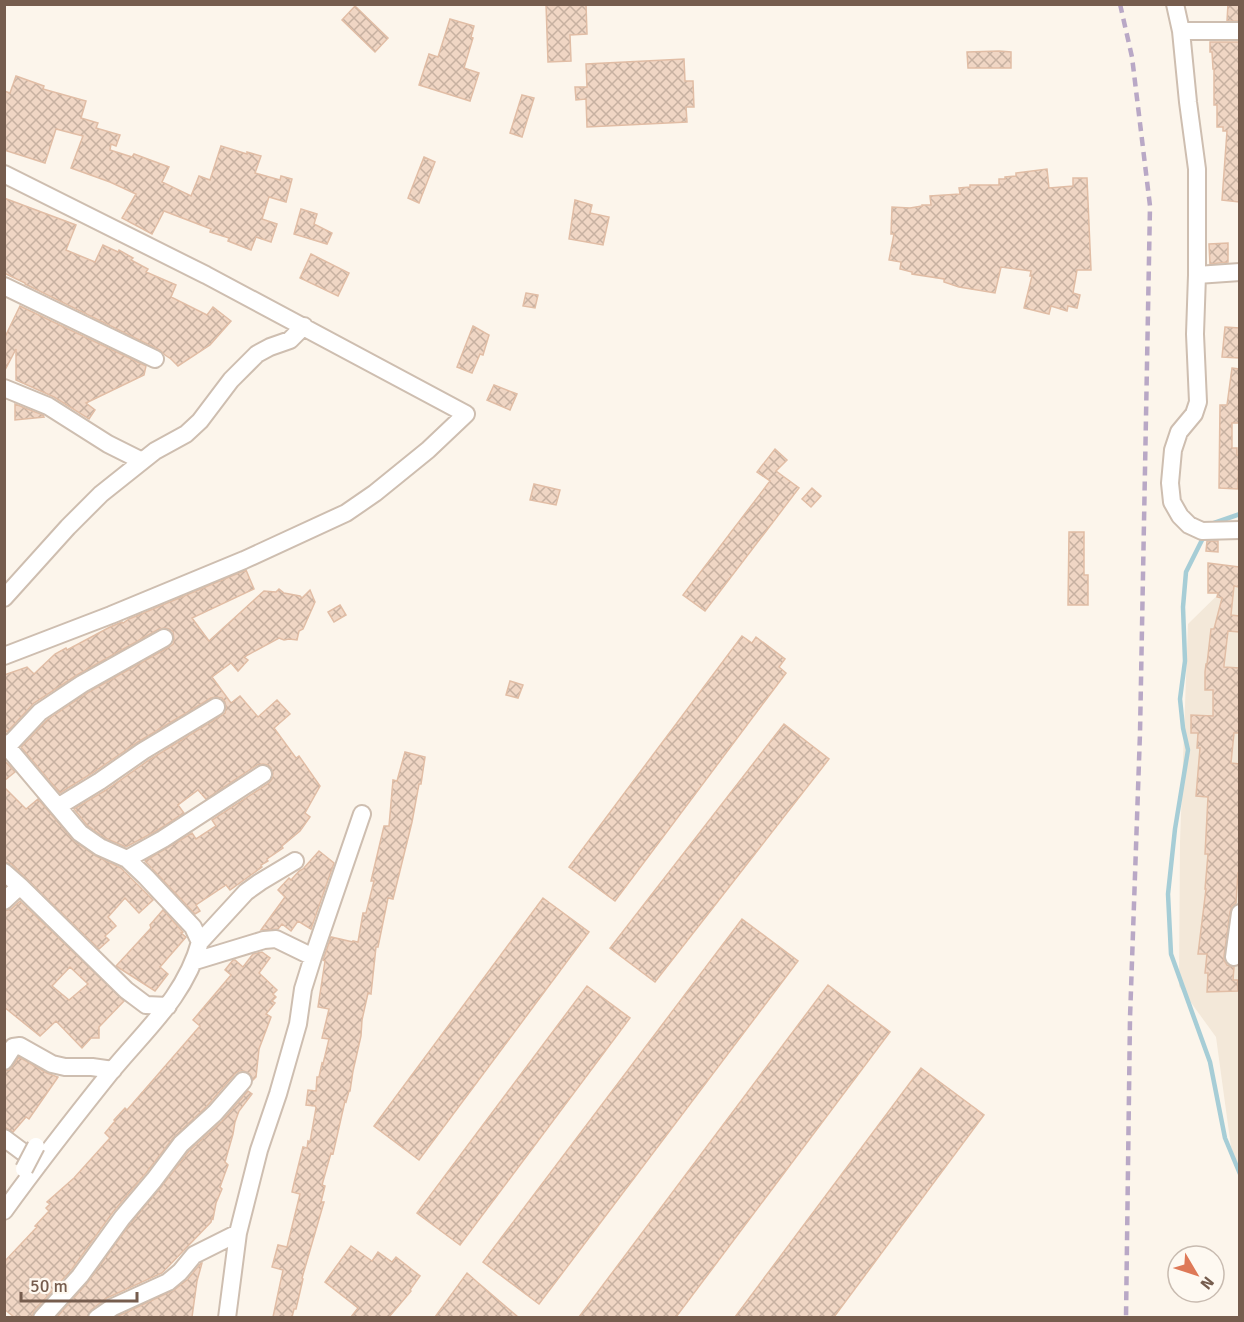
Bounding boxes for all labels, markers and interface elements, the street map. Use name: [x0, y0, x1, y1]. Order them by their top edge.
north arrow: [1166, 1244, 1226, 1304]
scale bar: [21, 1265, 136, 1303]
text: N: [1196, 1272, 1218, 1293]
text: 50 m: [30, 1275, 68, 1297]

